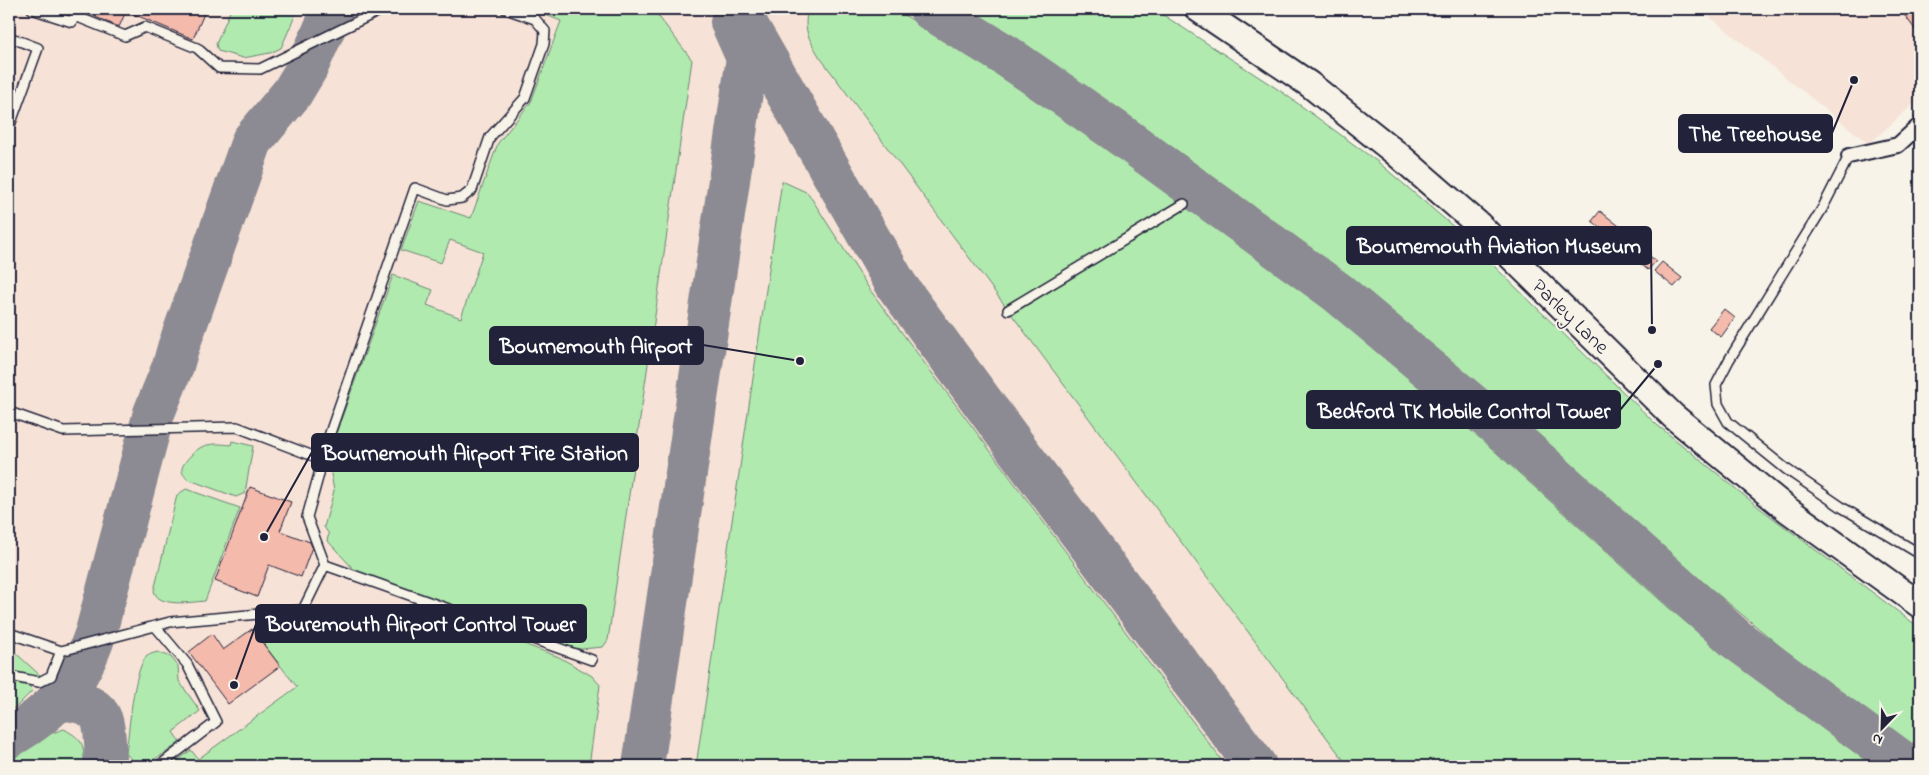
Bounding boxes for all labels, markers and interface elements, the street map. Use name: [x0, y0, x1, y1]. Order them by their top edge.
callout: The Treehouse: [1679, 115, 1832, 152]
text: The Treehouse: [1688, 120, 1823, 152]
callout: Bournemouth Aviation Museum: [1347, 227, 1651, 264]
text: Bournemouth Aviation Museum: [1356, 232, 1641, 264]
street label: Parley Lane: [1523, 273, 1616, 364]
callout: Bournemouth Airport: [490, 327, 703, 364]
text: Bournemouth Airport: [499, 332, 693, 364]
callout: Bedford TK Mobile Control Tower: [1307, 391, 1620, 428]
text: Bedford TK Mobile Control Tower: [1317, 397, 1611, 429]
callout: Bournemouth Airport Fire Station: [312, 434, 638, 471]
text: Bournemouth Airport Fire Station: [321, 439, 628, 471]
callout: Bouremouth Airport Control Tower: [256, 605, 586, 642]
text: Bouremouth Airport Control Tower: [265, 610, 577, 642]
north arrow: [1856, 702, 1906, 752]
text: N: [1869, 727, 1886, 750]

